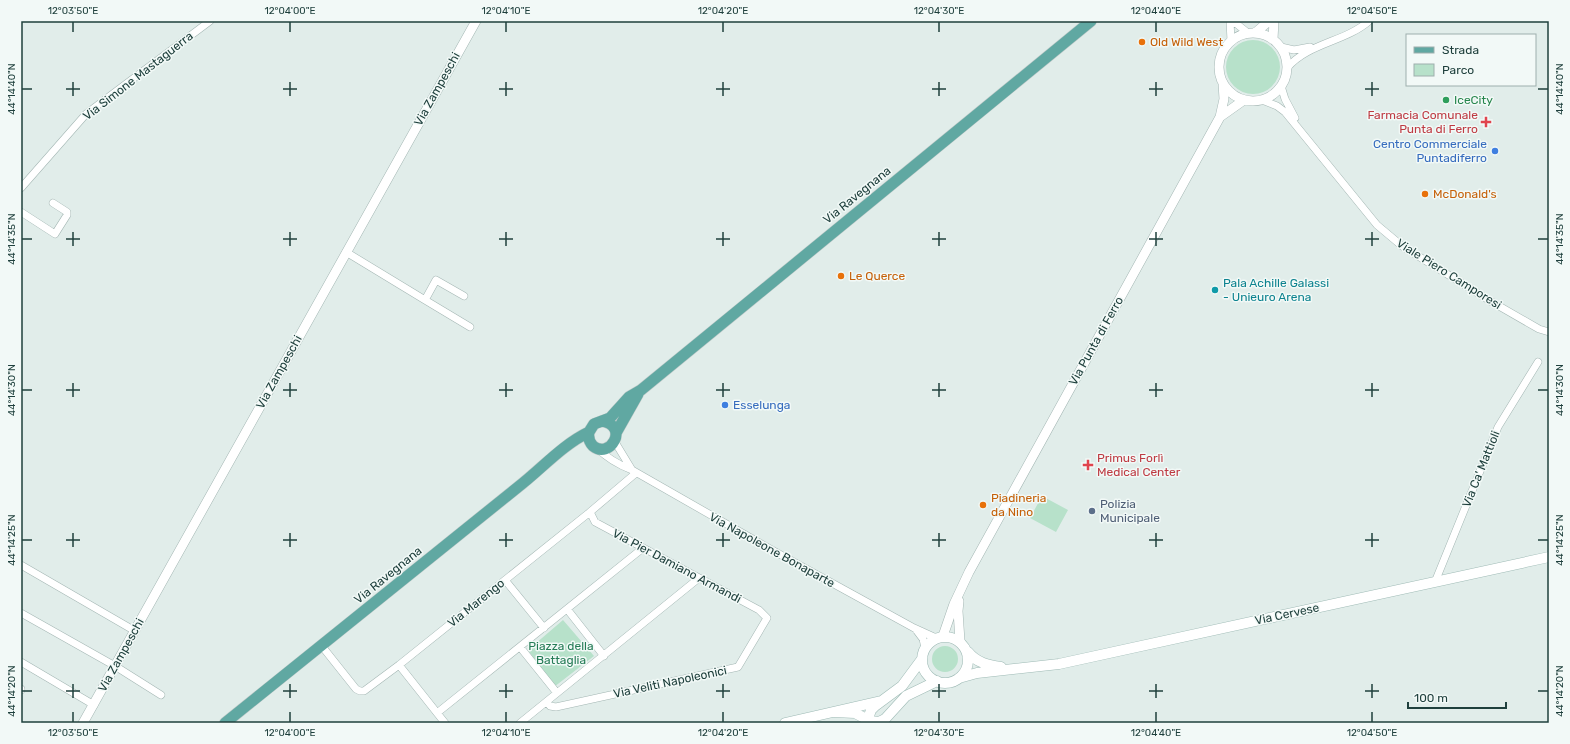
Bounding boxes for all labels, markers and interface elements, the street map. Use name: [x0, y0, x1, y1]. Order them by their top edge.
text: 12°03'50"E: [48, 5, 98, 17]
text: 12°04'00"E: [264, 5, 316, 17]
text: 12°04'10"E: [482, 5, 530, 17]
text: 12°04'20"E: [698, 5, 748, 17]
text: 12°04'30"E: [914, 5, 964, 17]
text: 12°04'40"E: [1131, 5, 1181, 17]
text: 12°04'50"E: [1347, 5, 1397, 17]
street label: Via Simone Mastaguerra: [80, 29, 196, 123]
legend: [1406, 34, 1536, 86]
place label: Old Wild West: [1150, 35, 1223, 49]
marker: Old Wild West: [1137, 37, 1147, 47]
text: Strada: [1442, 43, 1479, 57]
street label: Via Zampeschi: [411, 50, 463, 128]
text: 44°14'40"N: [6, 63, 18, 115]
text: Parco: [1442, 63, 1474, 77]
text: 44°14'40"N: [1554, 63, 1566, 115]
place label: IceCity: [1454, 93, 1493, 107]
marker: IceCity: [1441, 95, 1451, 105]
place label: Farmacia Comunale Punta di Ferro: [1367, 108, 1478, 136]
marker: Farmacia Comunale Punta di Ferro: [1481, 117, 1491, 127]
place label: Centro Commerciale Puntadiferro: [1373, 137, 1487, 165]
marker: Centro Commerciale Puntadiferro: [1490, 146, 1500, 156]
street label: Via Ravegnana: [820, 164, 894, 226]
place label: McDonald's: [1433, 187, 1497, 201]
marker: McDonald's: [1420, 189, 1430, 199]
text: 44°14'35"N: [6, 213, 18, 265]
text: 44°14'35"N: [1554, 213, 1566, 265]
street label: Viale Piero Camporesi: [1394, 236, 1504, 312]
place label: Le Querce: [849, 269, 905, 283]
marker: Le Querce: [836, 271, 846, 281]
place label: Pala Achille Galassi - Unieuro Arena: [1223, 276, 1329, 304]
marker: Pala Achille Galassi - Unieuro Arena: [1210, 285, 1220, 295]
street label: Via Punta di Ferro: [1066, 294, 1126, 388]
street label: Via Zampeschi: [253, 333, 305, 411]
text: 44°14'30"N: [6, 364, 18, 416]
text: 44°14'30"N: [1554, 364, 1566, 416]
place label: Esselunga: [733, 398, 790, 412]
marker: Esselunga: [720, 400, 730, 410]
street label: Via Ca' Mattioli: [1459, 429, 1503, 509]
place label: Primus Forlì Medical Center: [1097, 451, 1181, 479]
marker: Primus Forlì Medical Center: [1082, 459, 1094, 471]
place label: Piadineria da Nino: [991, 491, 1046, 519]
place label: Polizia Municipale: [1100, 497, 1160, 525]
marker: Piadineria da Nino: [978, 500, 988, 510]
marker: Polizia Municipale: [1087, 506, 1097, 516]
street label: Via Napoleone Bonaparte: [707, 510, 837, 591]
text: 44°14'25"N: [6, 514, 18, 566]
text: 44°14'25"N: [1554, 514, 1566, 566]
street label: Via Pier Damiano Armandi: [610, 526, 744, 606]
street label: Via Ravegnana: [351, 544, 425, 606]
street label: Via Marengo: [445, 576, 507, 630]
street label: Via Cervese: [1253, 600, 1321, 628]
street label: Via Zampeschi: [95, 616, 147, 694]
park label: Piazza della Battaglia: [528, 639, 594, 667]
street label: Via Veliti Napoleonici: [612, 663, 728, 701]
text: 44°14'20"N: [6, 665, 18, 717]
text: 44°14'20"N: [1554, 665, 1566, 717]
scale bar: [1408, 684, 1506, 710]
text: 100 m: [1414, 691, 1448, 705]
text: 12°03'50"E: [48, 727, 98, 739]
text: 12°04'00"E: [264, 727, 316, 739]
text: 12°04'10"E: [482, 727, 530, 739]
text: 12°04'20"E: [698, 727, 748, 739]
text: 12°04'30"E: [914, 727, 964, 739]
text: 12°04'40"E: [1131, 727, 1181, 739]
text: 12°04'50"E: [1347, 727, 1397, 739]

